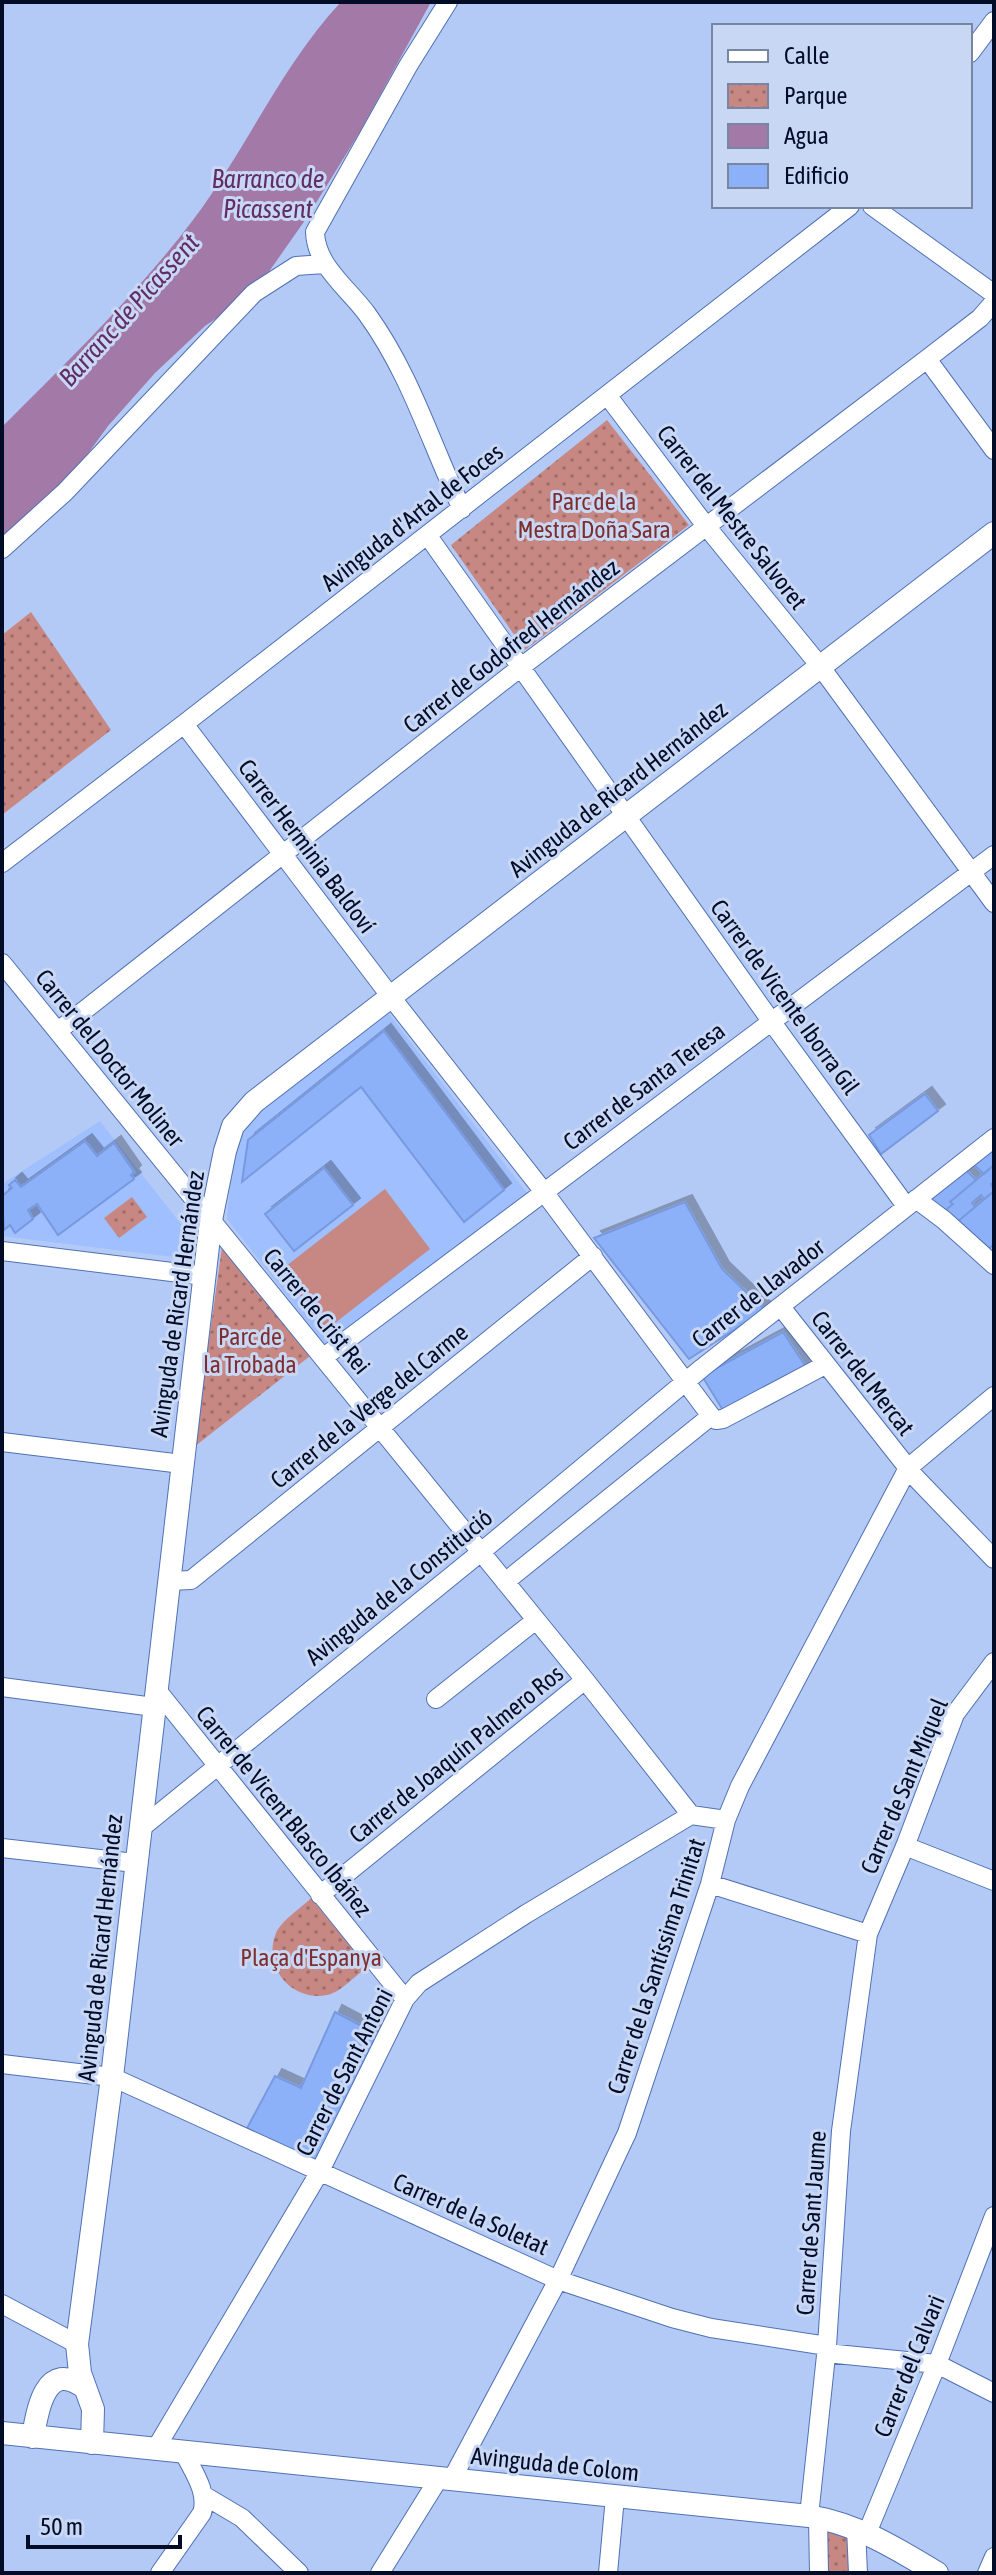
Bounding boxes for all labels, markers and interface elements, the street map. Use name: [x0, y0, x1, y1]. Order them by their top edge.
legend: [712, 24, 972, 208]
text: Calle: [784, 42, 829, 69]
text: Parque: [784, 82, 847, 109]
text: Agua: [784, 122, 829, 149]
text: Edificio: [784, 162, 849, 189]
water label: Barranco de Picassent: [211, 164, 325, 224]
water label: Barranc de Picassent: [53, 227, 206, 392]
street label: Carrer del Mestre Salvoret: [652, 420, 812, 614]
street label: Avinguda d'Artal de Foces: [316, 438, 508, 596]
park label: Parc de la Mestra Doña Sara: [517, 488, 671, 543]
street label: Carrer de Godofred Hernández: [398, 553, 624, 739]
street label: Avinguda de Ricard Hernández: [504, 695, 732, 882]
street label: Carrer Herminia Baldoví: [233, 754, 381, 938]
street label: Carrer de Vicente Iborra Gil: [705, 894, 865, 1100]
street label: Carrer del Doctor Moliner: [30, 964, 190, 1153]
street label: Carrer de Santa Teresa: [558, 1017, 730, 1155]
street label: Avinguda de Ricard Hernández: [145, 1169, 209, 1439]
street label: Carrer de Llavador: [687, 1232, 830, 1353]
street label: Carrer de Crist Rei: [258, 1243, 376, 1379]
street label: Carrer del Mercat: [806, 1305, 920, 1441]
street label: Carrer de la Verge del Carme: [265, 1318, 473, 1494]
park label: Parc de la Trobada: [203, 1323, 297, 1378]
street label: Avinguda de la Constitució: [300, 1504, 498, 1670]
street label: Carrer de Joaquín Palmero Ros: [344, 1660, 568, 1848]
street label: Carrer de Sant Miquel: [855, 1694, 953, 1878]
street label: Carrer de Vicent Blasco Ibáñez: [191, 1701, 377, 1922]
street label: Avinguda de Ricard Hernández: [73, 1813, 128, 2083]
street label: Carrer de la Santíssima Trinitat: [602, 1835, 710, 2097]
park label: Plaça d'Espanya: [240, 1944, 382, 1971]
street label: Carrer de Sant Antoni: [290, 1984, 398, 2160]
street label: Carrer de Sant Jaume: [791, 2130, 831, 2316]
street label: Carrer de la Soletat: [389, 2168, 553, 2260]
street label: Carrer del Calvari: [868, 2291, 950, 2441]
street label: Avinguda de Colom: [470, 2442, 640, 2486]
scale bar: [28, 2499, 180, 2549]
text: 50 m: [40, 2513, 83, 2540]

